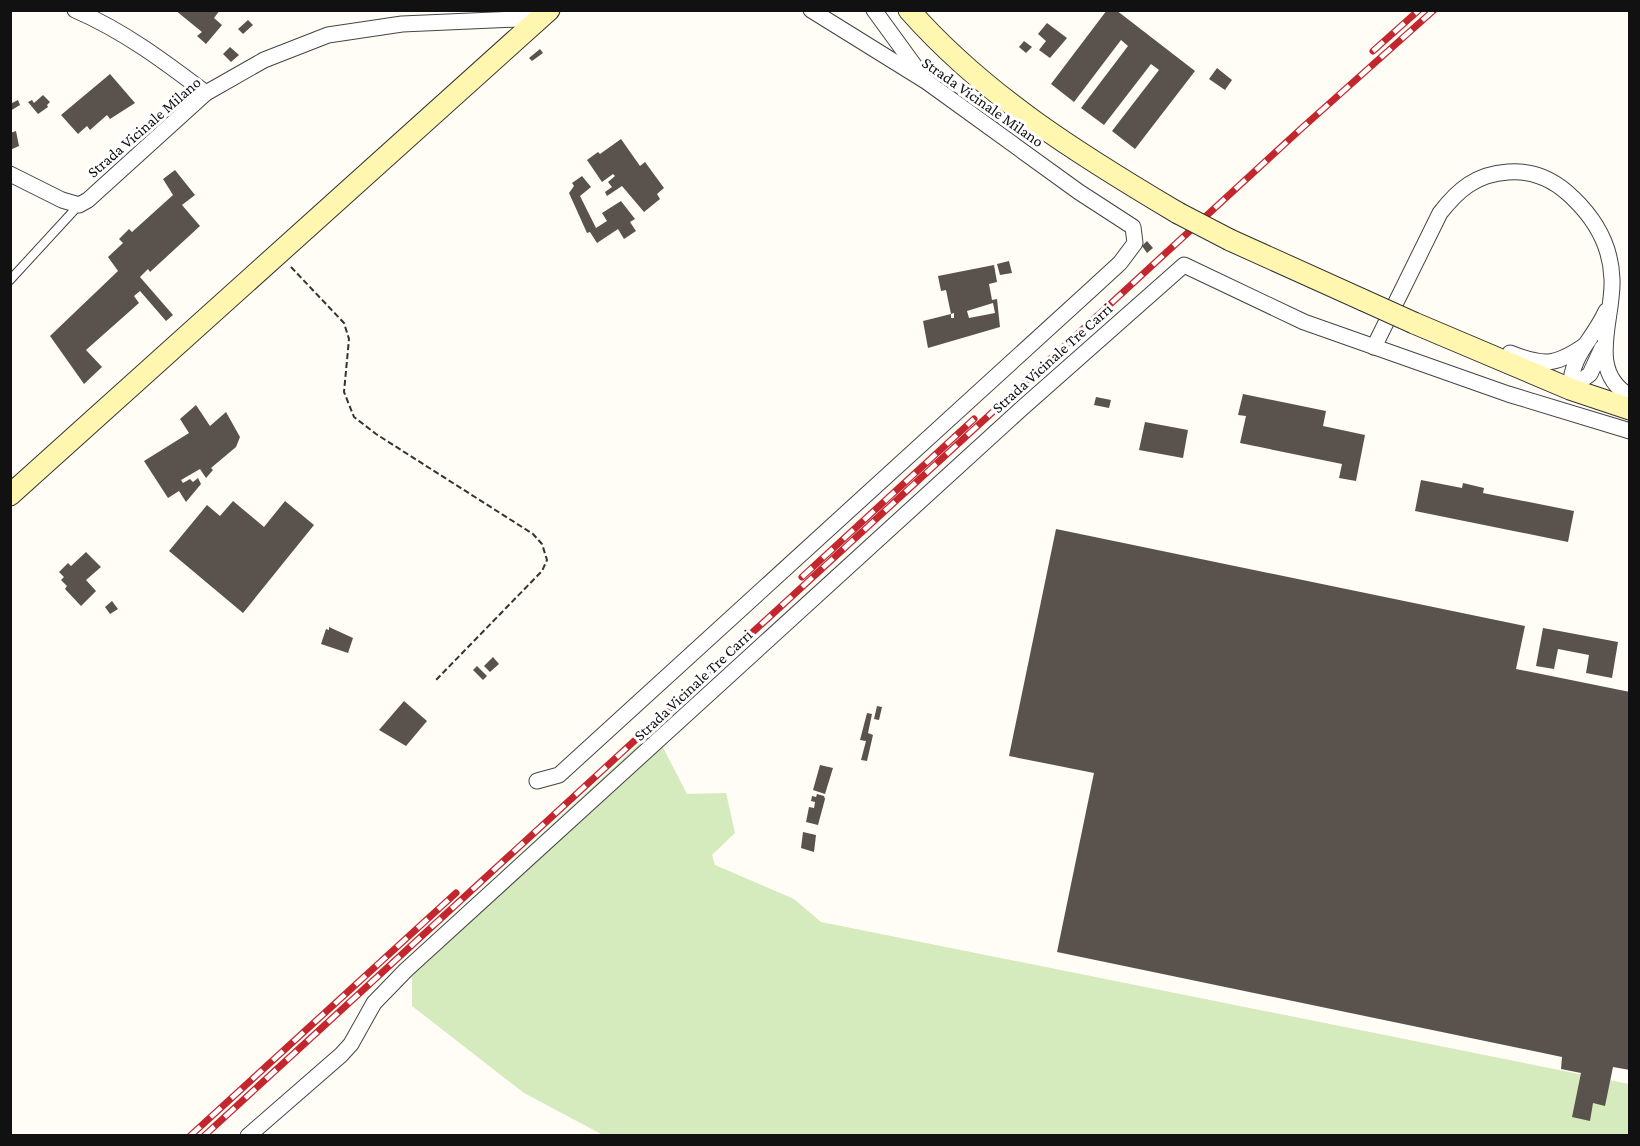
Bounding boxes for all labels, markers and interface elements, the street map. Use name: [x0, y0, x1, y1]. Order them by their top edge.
street label: Strada Vicinale Milano: [919, 54, 1047, 150]
street label: Strada Vicinale Milano: [84, 73, 204, 181]
street label: Strada Vicinale Tre Carri: [989, 300, 1115, 416]
street label: Strada Vicinale Tre Carri: [631, 626, 755, 744]

